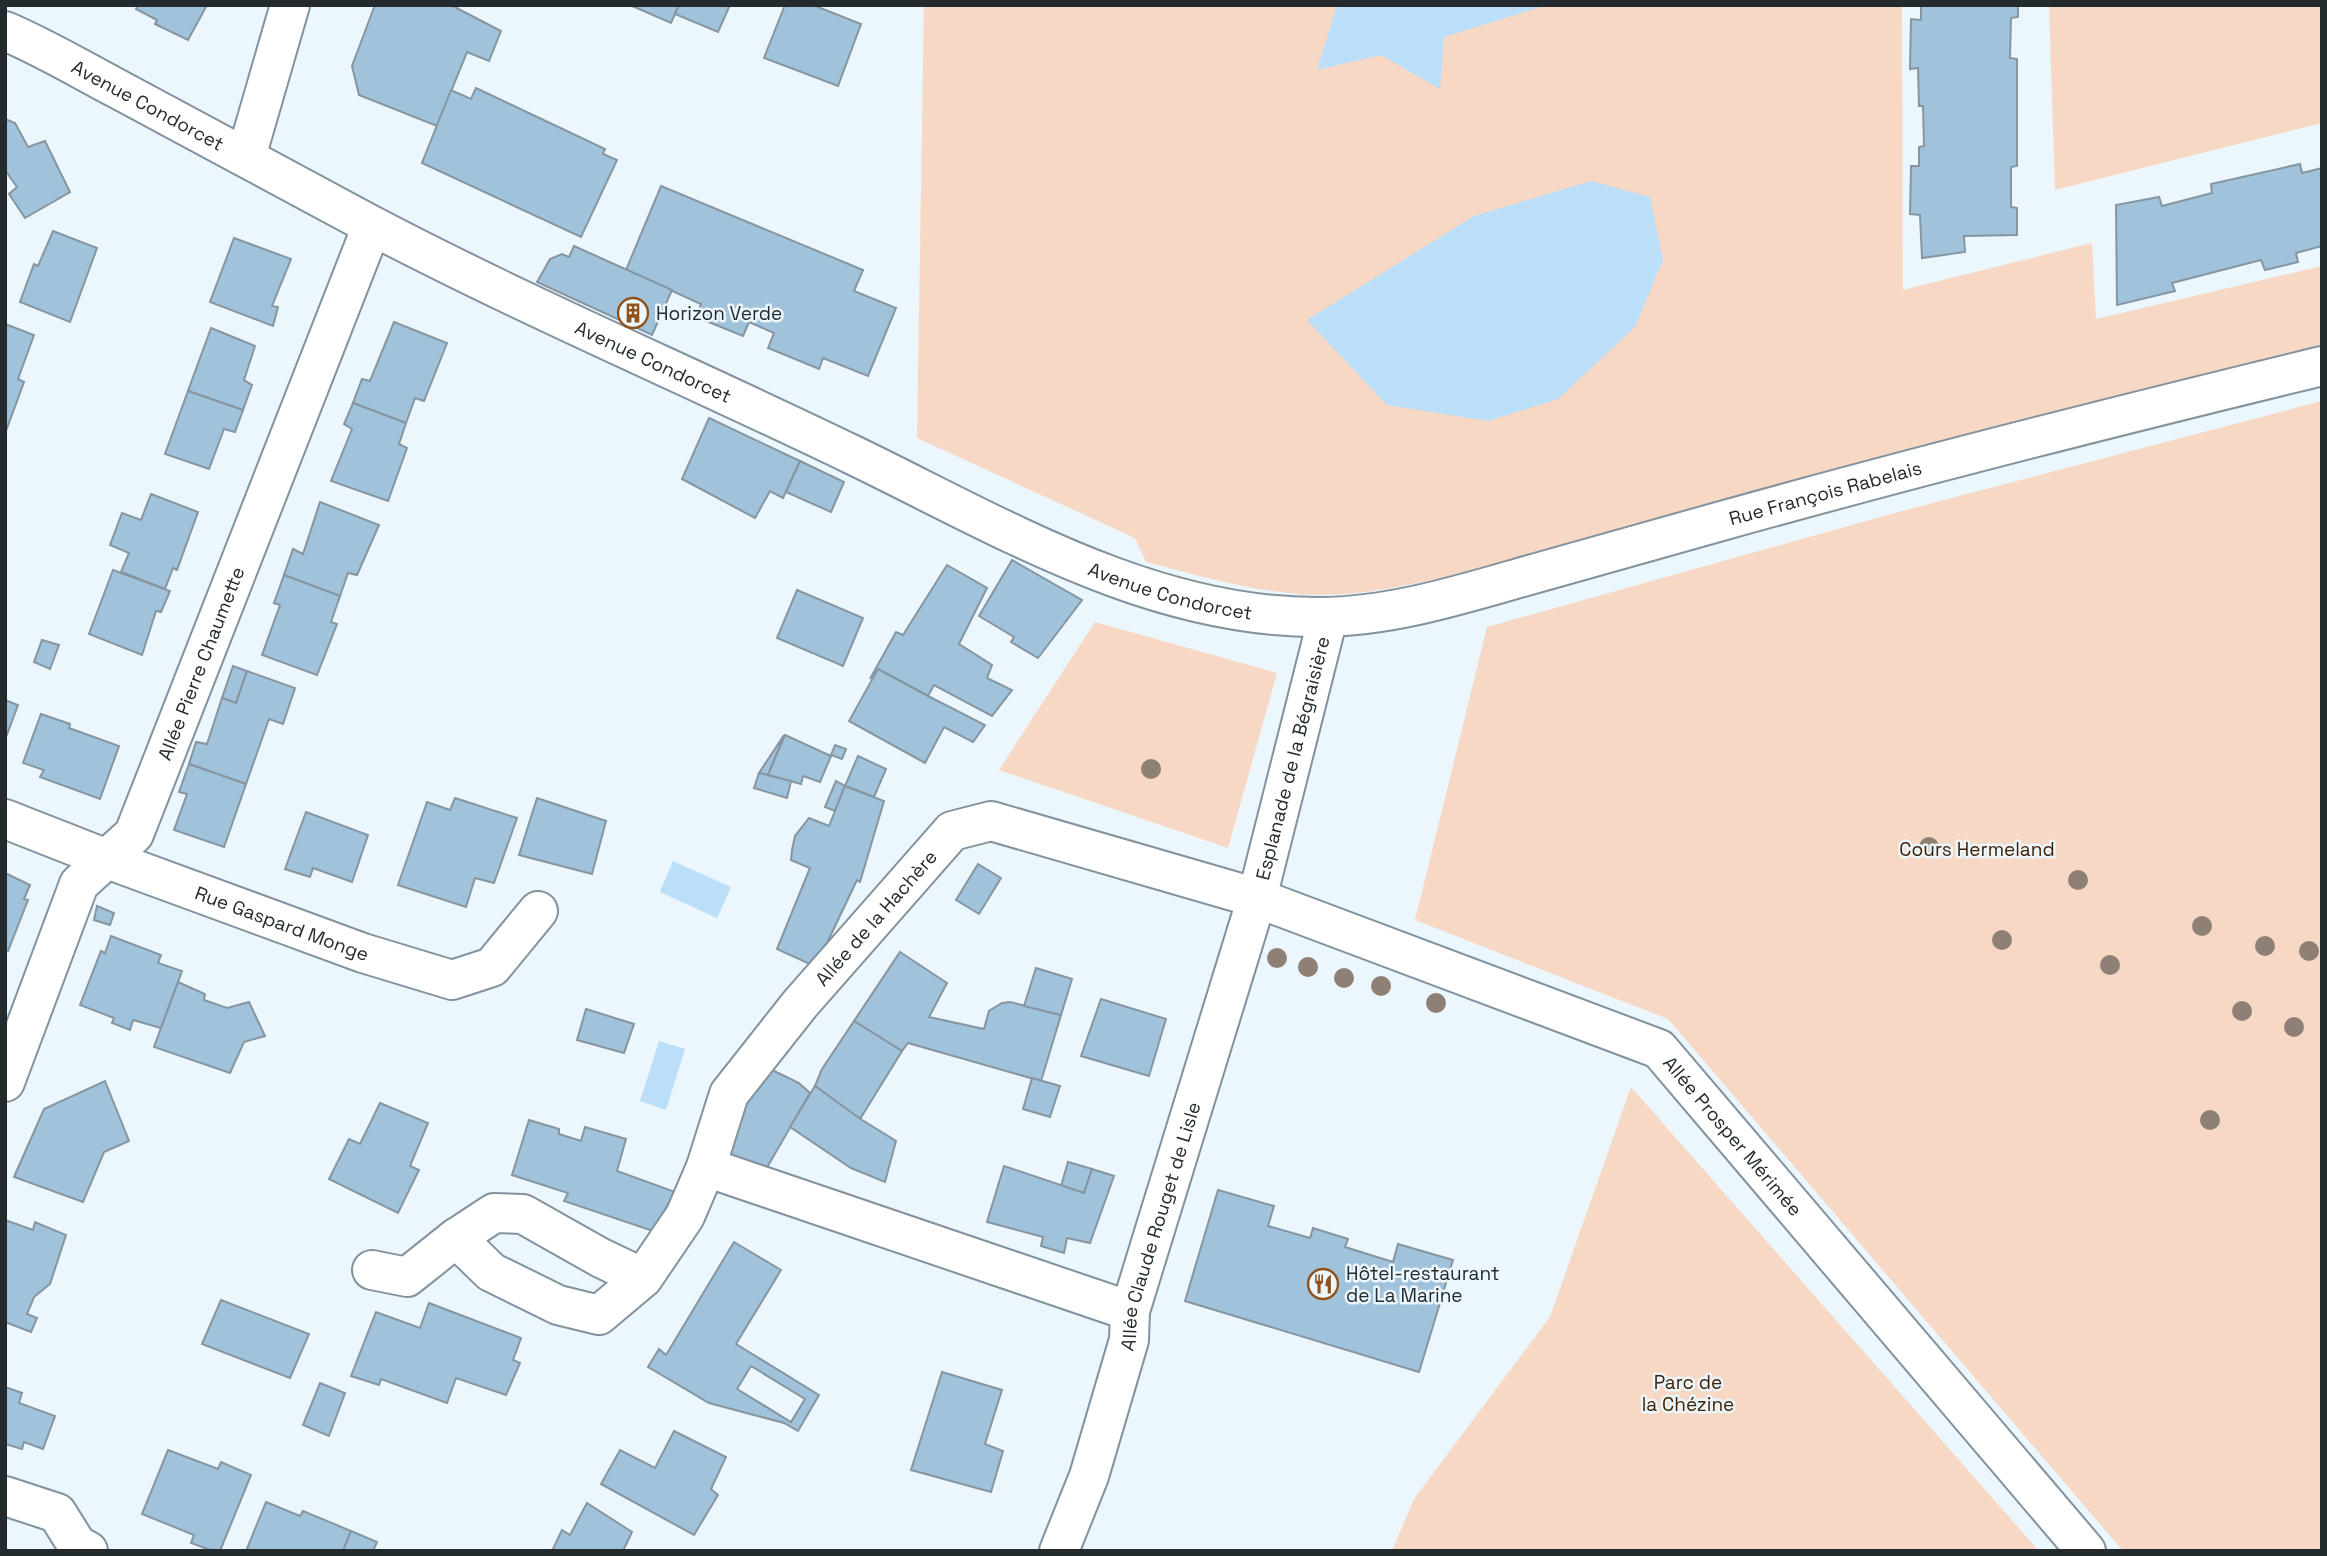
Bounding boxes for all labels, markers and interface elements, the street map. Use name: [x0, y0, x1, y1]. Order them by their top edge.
street label: Avenue Condorcet: [67, 54, 229, 156]
building icon: Horizon Verde: [616, 296, 650, 330]
place label: Horizon Verde: [656, 301, 782, 326]
street label: Avenue Condorcet: [571, 315, 736, 408]
street label: Rue François Rabelais: [1726, 455, 1924, 531]
street label: Avenue Condorcet: [1085, 556, 1254, 625]
street label: Allée Pierre Chaumette: [152, 563, 250, 764]
street label: Esplanade de la Bégraisière: [1250, 633, 1335, 883]
park label: Cours Hermeland: [1899, 837, 2055, 862]
street label: Allée de la Hachère: [809, 844, 942, 991]
street label: Rue Gaspard Monge: [192, 880, 373, 967]
street label: Allée Prosper Mérimée: [1658, 1051, 1808, 1221]
street label: Allée Claude Rouget de Lisle: [1114, 1099, 1206, 1354]
place label: Hôtel-restaurant de La Marine: [1346, 1261, 1500, 1308]
restaurant icon: Hôtel-restaurant de La Marine: [1306, 1267, 1340, 1301]
park label: Parc de la Chézine: [1642, 1370, 1734, 1417]

